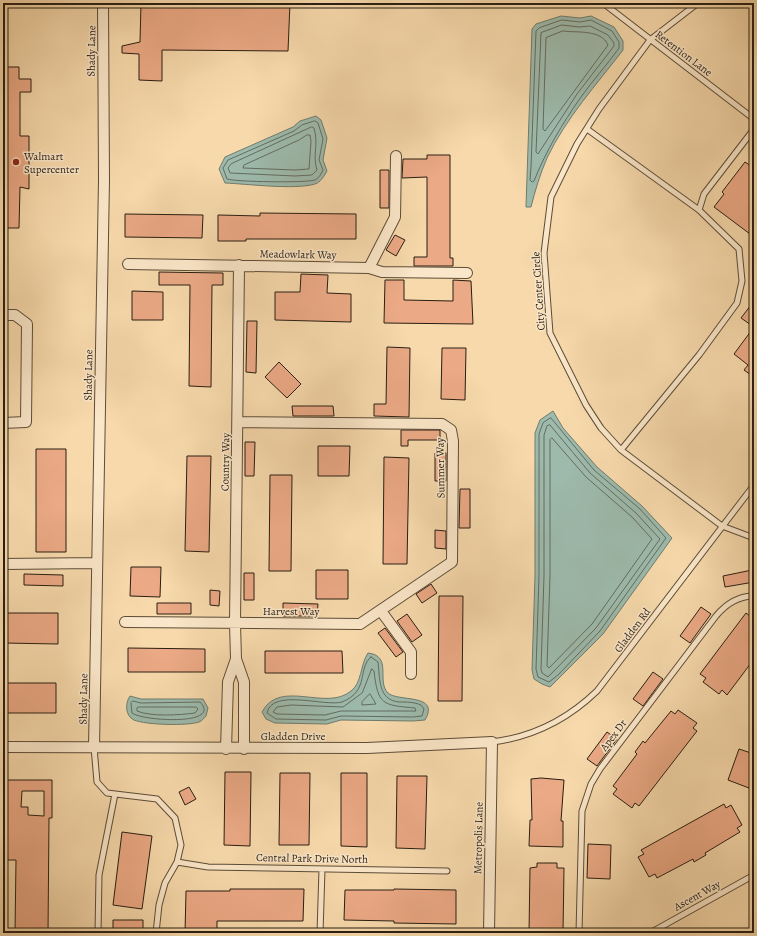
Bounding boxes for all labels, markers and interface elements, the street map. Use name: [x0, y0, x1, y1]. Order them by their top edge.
street label: Shady Lane: [84, 25, 99, 77]
street label: Retention Lane: [652, 27, 715, 80]
place label: Walmart Supercenter: [23, 149, 79, 177]
marker: Walmart Supercenter: [11, 157, 21, 167]
street label: Meadowlark Way: [259, 246, 337, 263]
street label: City Center Circle: [528, 251, 549, 331]
street label: Shady Lane: [81, 349, 96, 401]
street label: Country Way: [217, 433, 234, 491]
street label: Summer Way: [432, 437, 449, 498]
street label: Harvest Way: [263, 604, 319, 619]
street label: Gladden Rd: [611, 605, 654, 656]
street label: Shady Lane: [76, 673, 91, 725]
street label: Apex Dr: [596, 716, 630, 755]
street label: Gladden Drive: [261, 729, 325, 744]
street label: Metropolis Lane: [470, 802, 487, 874]
street label: Central Park Drive North: [256, 850, 368, 867]
street label: Ascent Way: [670, 876, 723, 915]

